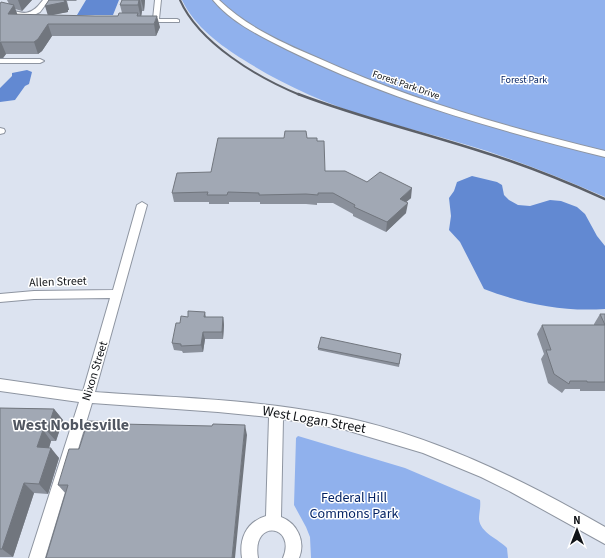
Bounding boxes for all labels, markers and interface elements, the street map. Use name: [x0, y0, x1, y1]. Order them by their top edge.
street label: Forest Park Drive: [370, 67, 442, 103]
park label: Forest Park: [501, 73, 547, 87]
street label: Allen Street: [29, 272, 87, 292]
street label: Nixon Street: [78, 339, 112, 403]
street label: West Logan Street: [261, 401, 368, 439]
district label: West Noblesville: [13, 414, 129, 436]
park label: Federal Hill Commons Park: [310, 488, 399, 524]
north arrow: [557, 510, 597, 550]
text: N: [573, 513, 581, 528]

